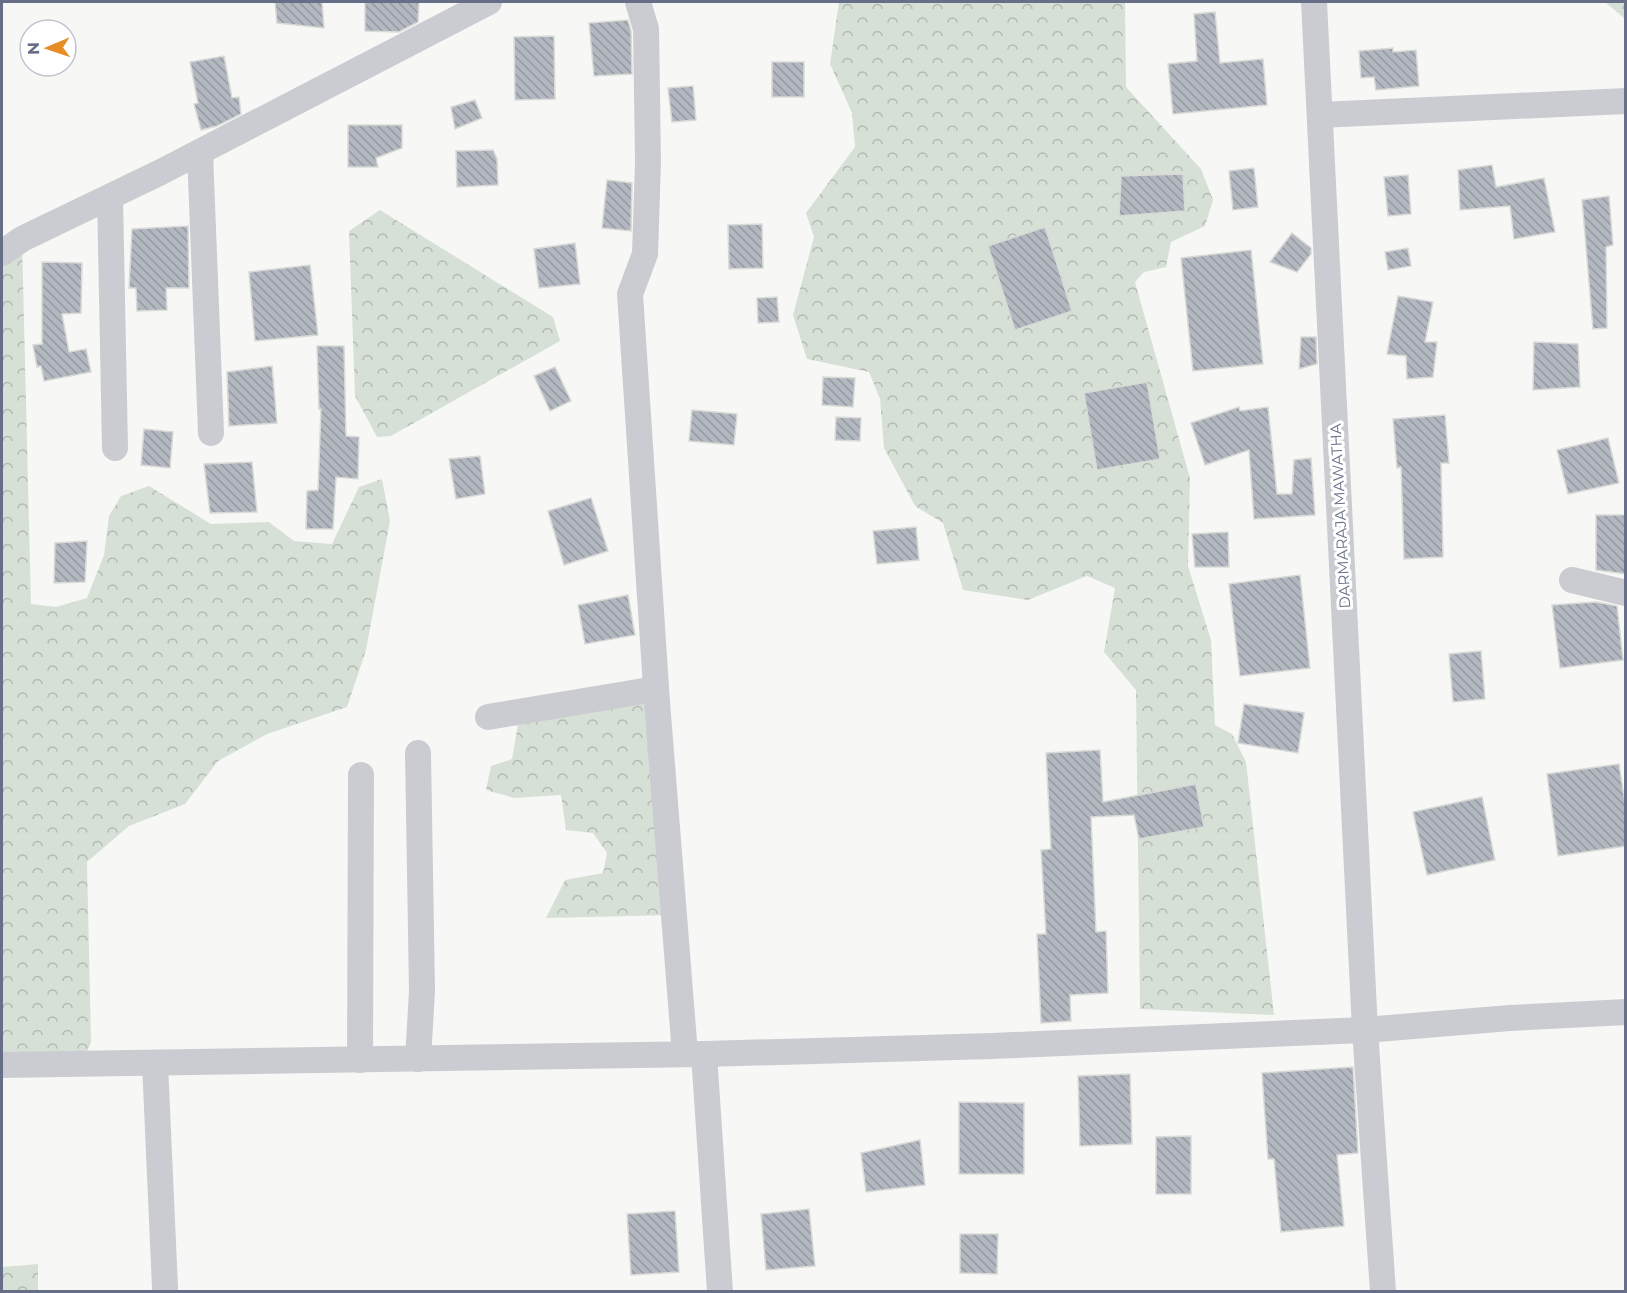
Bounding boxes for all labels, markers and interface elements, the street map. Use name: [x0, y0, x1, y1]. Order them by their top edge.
north arrow: [18, 18, 78, 78]
text: N: [24, 42, 43, 55]
street label: DARMARAJA MAWATHA: [1326, 423, 1354, 609]

